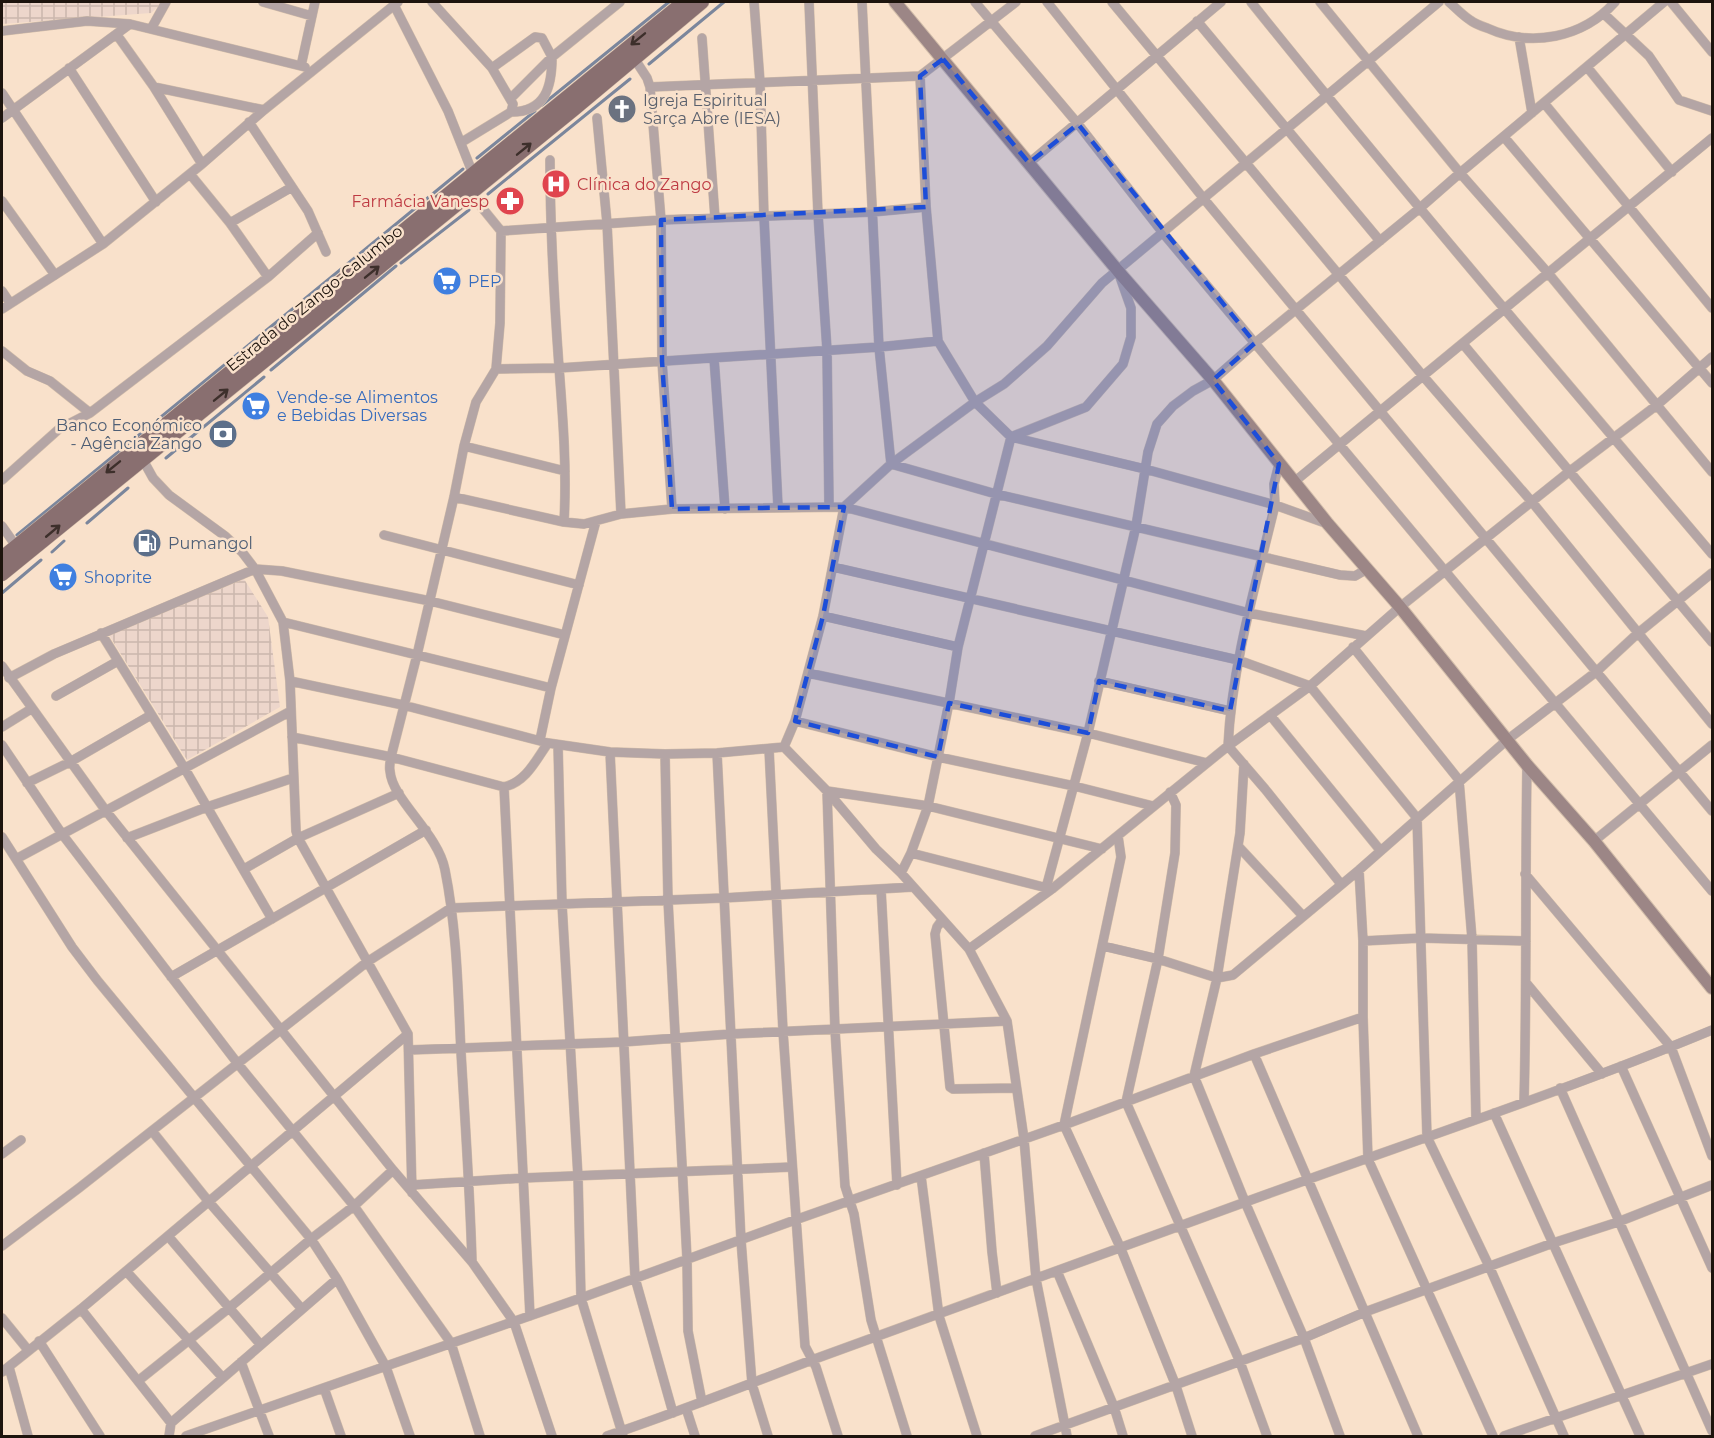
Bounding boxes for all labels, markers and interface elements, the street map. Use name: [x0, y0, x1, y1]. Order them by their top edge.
one-way arrow: [630, 32, 646, 45]
place label: Igreja Espiritual Sarça Abre (IESA): [643, 91, 781, 128]
church icon: Igreja Espiritual Sarça Abre (IESA): [606, 93, 638, 125]
one-way arrow: [516, 143, 532, 156]
hospital icon: Clínica do Zango: [540, 168, 572, 200]
place label: Clínica do Zango: [577, 175, 711, 194]
pharmacy icon: Farmácia Vanesp: [494, 185, 526, 217]
place label: Farmácia Vanesp: [351, 192, 489, 211]
street label: Estrada do Zango-Calumbo: [222, 221, 406, 375]
one-way arrow: [364, 265, 380, 278]
supermarket icon: PEP: [431, 265, 463, 297]
place label: PEP: [468, 272, 502, 291]
place label: Vende-se Alimentos e Bebidas Diversas: [277, 388, 438, 425]
one-way arrow: [213, 389, 229, 402]
supermarket icon: Vende-se Alimentos e Bebidas Diversas: [240, 390, 272, 422]
place label: Banco Económico - Agência Zango: [56, 416, 202, 453]
bank icon: Banco Económico - Agência Zango: [207, 418, 239, 450]
one-way arrow: [106, 460, 121, 474]
one-way arrow: [45, 524, 60, 538]
fuel station icon: Pumangol: [131, 527, 163, 559]
place label: Pumangol: [168, 534, 253, 553]
supermarket icon: Shoprite: [47, 561, 79, 593]
place label: Shoprite: [84, 568, 152, 587]

